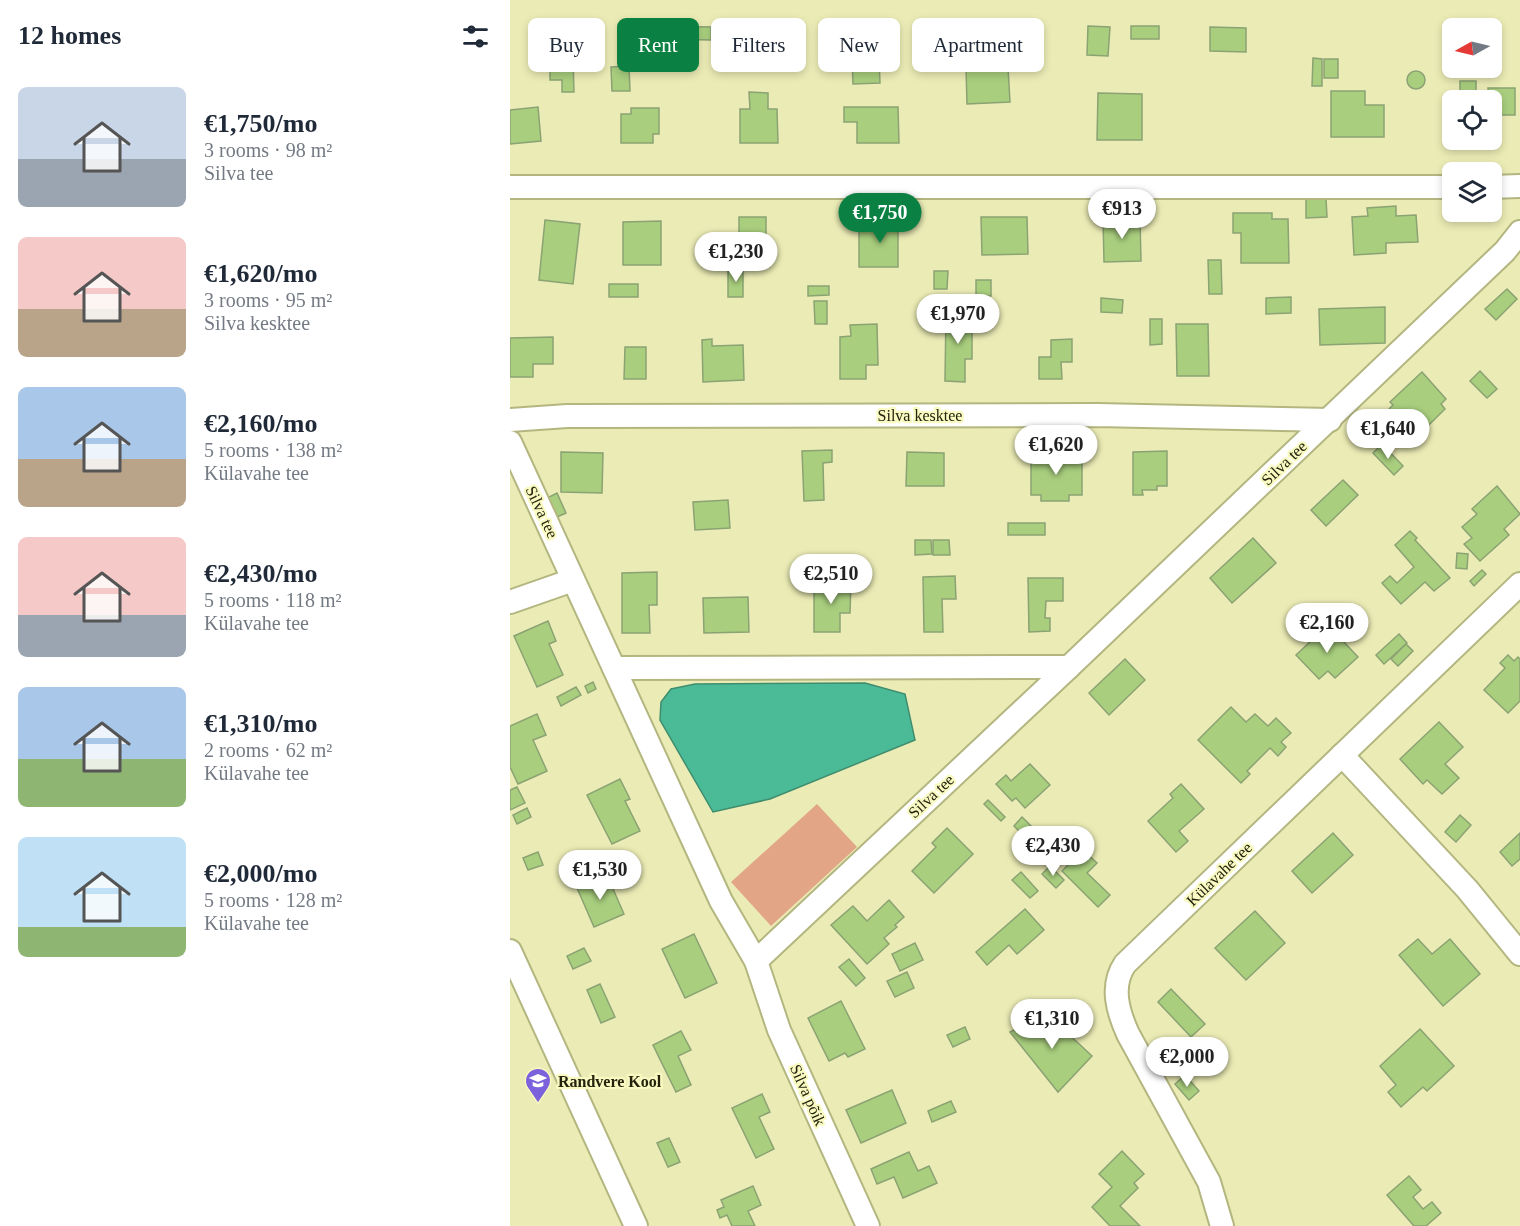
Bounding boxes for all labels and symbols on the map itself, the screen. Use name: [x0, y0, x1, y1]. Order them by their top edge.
north arrow: [1442, 18, 1502, 78]
pin: €913: [1086, 189, 1158, 240]
pin: €1,750: [831, 193, 929, 244]
pin: €1,230: [687, 232, 785, 283]
pin: €1,970: [909, 294, 1007, 345]
street label: Silva kesktee: [878, 407, 962, 424]
pin: €1,640: [1339, 409, 1437, 460]
pin: €1,620: [1007, 425, 1105, 476]
street label: Silva tee: [1258, 438, 1310, 488]
street label: Silva tee: [523, 483, 561, 541]
pin: €2,510: [782, 554, 880, 605]
pin: €2,160: [1278, 603, 1376, 654]
street label: Silva tee: [905, 771, 957, 821]
pin: €2,430: [1004, 826, 1102, 877]
street label: Külavahe tee: [1183, 839, 1255, 909]
pin: €1,530: [551, 850, 649, 901]
pin: €1,310: [1003, 999, 1101, 1050]
pin: €2,000: [1138, 1037, 1236, 1088]
street label: Silva põik: [786, 1062, 829, 1129]
school or university icon: Randvere Kool: [523, 1066, 553, 1104]
place label: Randvere Kool: [558, 1073, 662, 1090]

